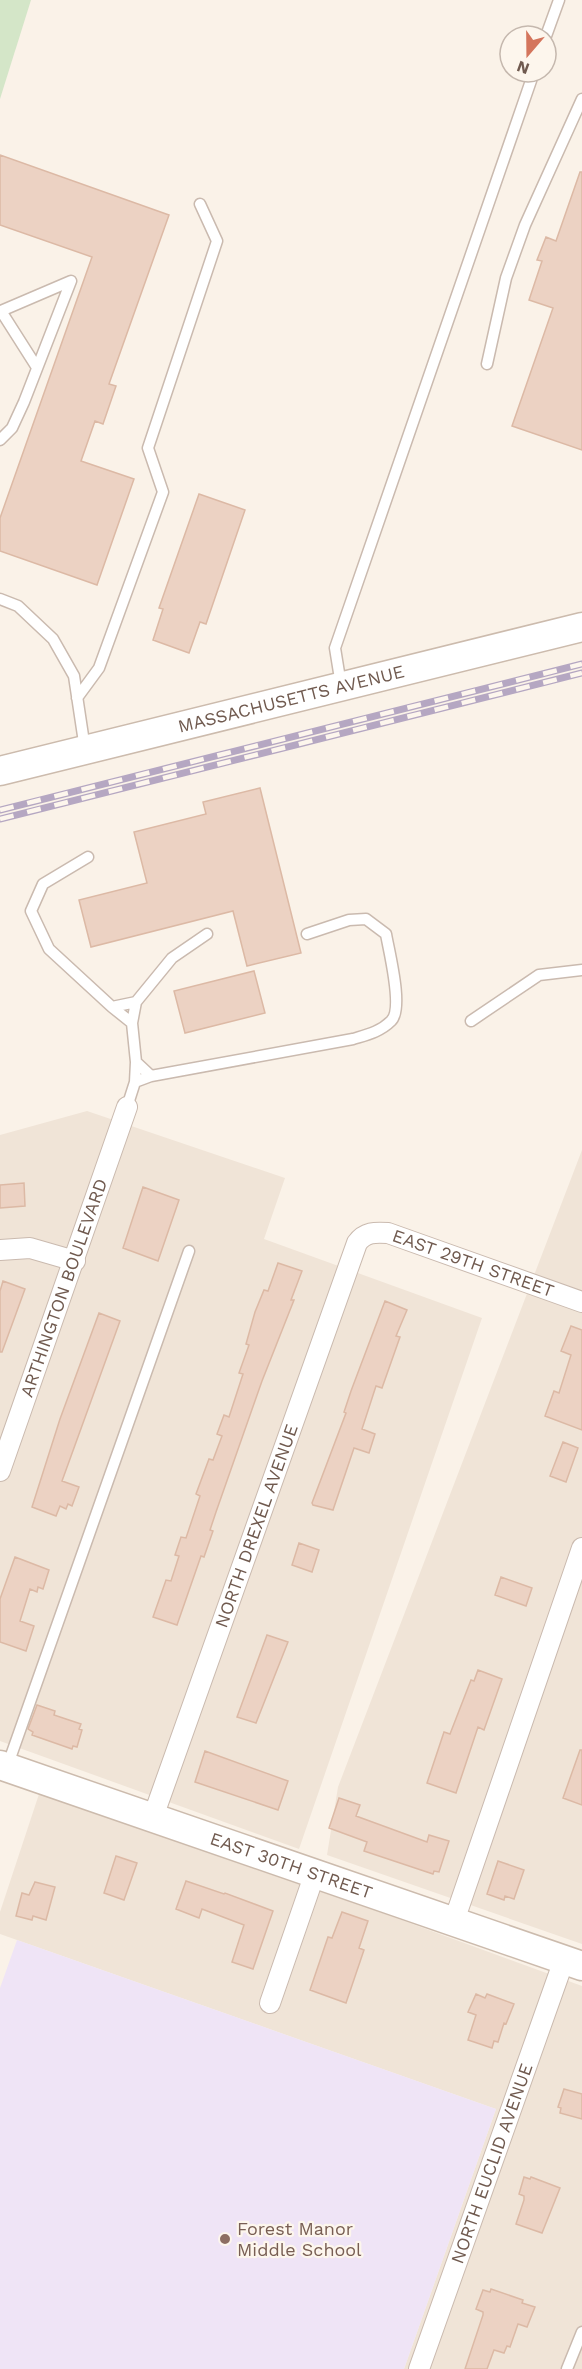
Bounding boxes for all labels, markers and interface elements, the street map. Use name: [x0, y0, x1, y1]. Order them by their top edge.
north arrow: [498, 24, 558, 84]
text: N: [514, 57, 532, 79]
street label: MASSACHUSETTS AVENUE: [176, 660, 406, 737]
street label: ARTHINGTON BOULEVARD: [16, 1176, 111, 1400]
street label: EAST 29TH STREET: [390, 1224, 557, 1301]
street label: NORTH DREXEL AVENUE: [210, 1421, 302, 1630]
street label: EAST 30TH STREET: [207, 1827, 375, 1903]
street label: NORTH EUCLID AVENUE: [446, 2060, 537, 2266]
place label: Forest Manor Middle School: [237, 2218, 362, 2260]
marker: Forest Manor Middle School: [218, 2232, 232, 2246]

